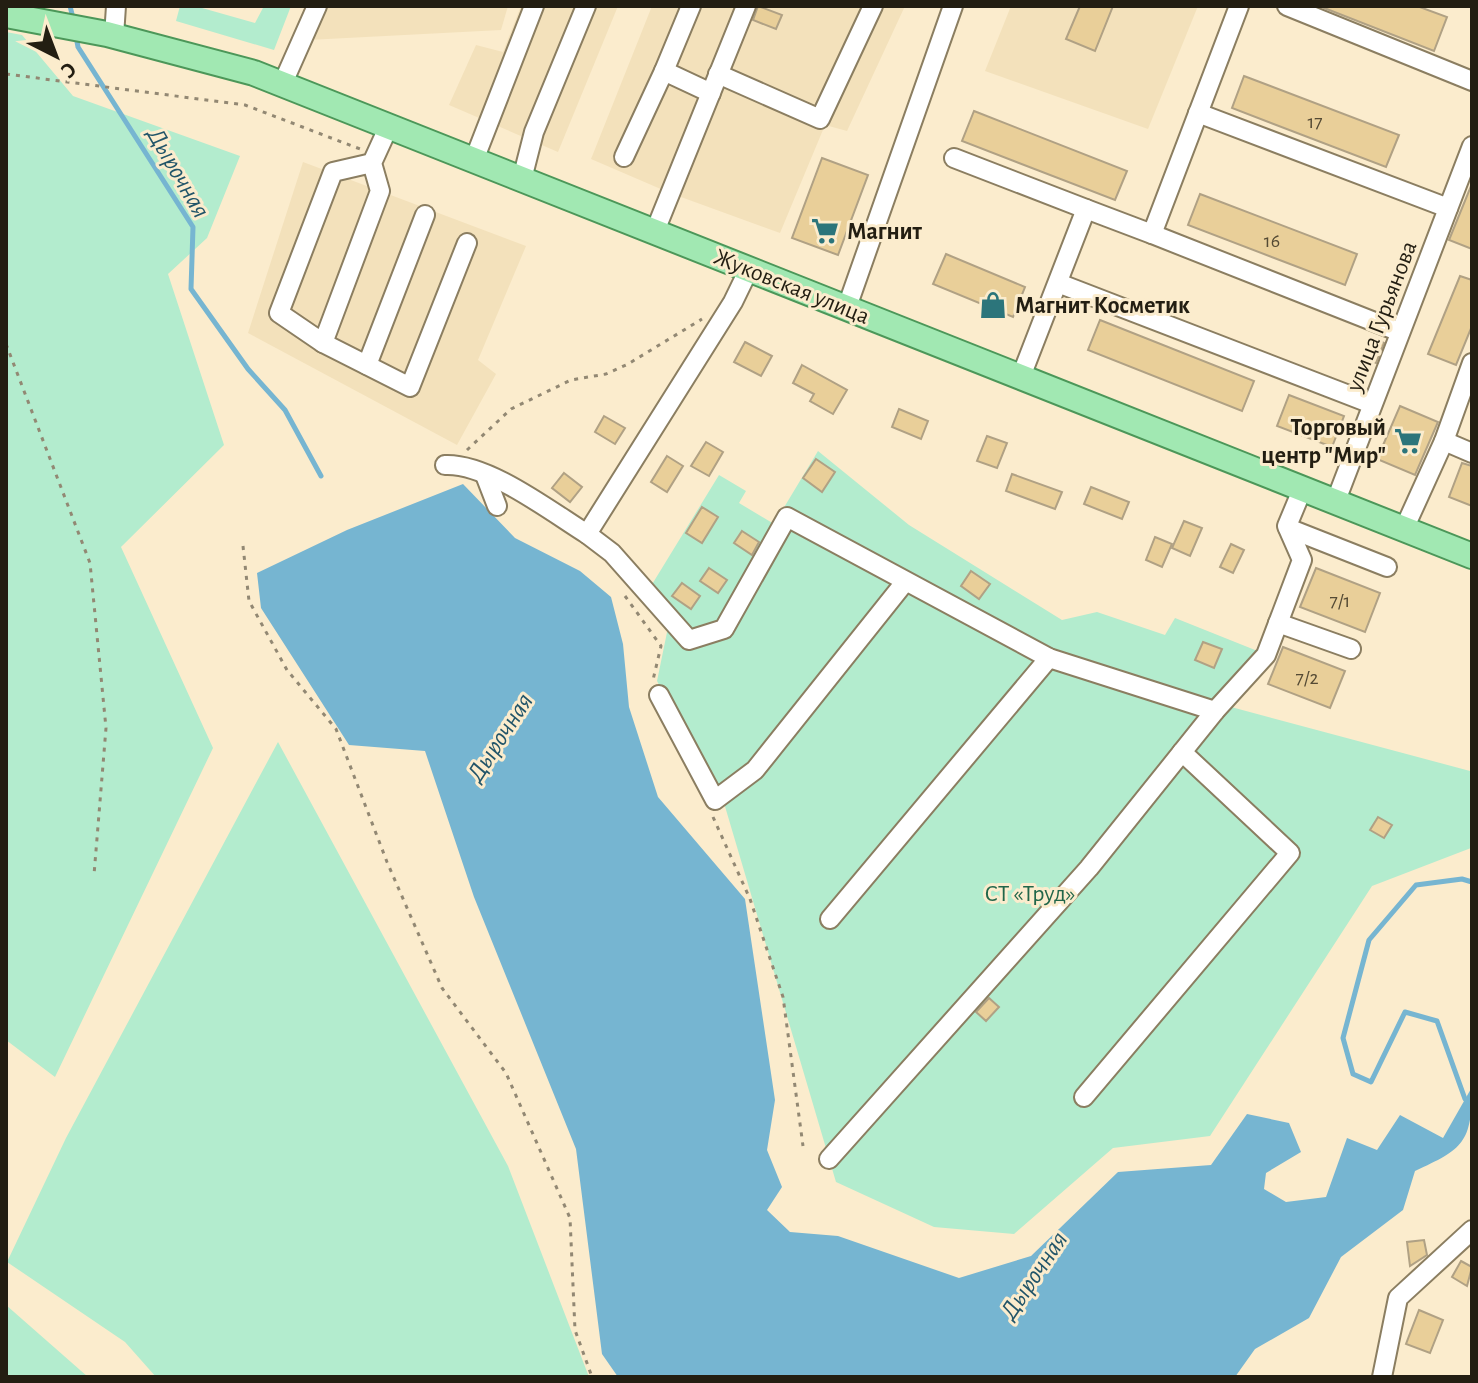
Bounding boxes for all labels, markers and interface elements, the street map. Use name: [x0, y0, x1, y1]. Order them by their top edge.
north arrow: [16, 16, 96, 96]
text: С: [57, 58, 81, 82]
house number: 17: [1307, 112, 1323, 132]
water label: Дырочная: [141, 122, 214, 222]
supermarket icon: Магнит: [810, 216, 840, 246]
place label: Магнит: [847, 220, 923, 244]
house number: 16: [1264, 231, 1280, 251]
street label: улица Гурьянова: [1342, 238, 1422, 396]
street label: Жуковская улица: [710, 245, 873, 329]
shop icon: Магнит Косметик: [978, 290, 1008, 320]
place label: Магнит Косметик: [1015, 294, 1190, 318]
place label: Торговый центр "Мир": [1261, 416, 1386, 468]
supermarket icon: Торговый центр "Мир": [1393, 426, 1423, 456]
house number: 7/1: [1330, 591, 1350, 611]
house number: 7/2: [1295, 668, 1319, 688]
water label: Дырочная: [461, 689, 538, 787]
park label: СТ «Труд»: [984, 882, 1076, 906]
water label: Дырочная: [995, 1227, 1073, 1325]

